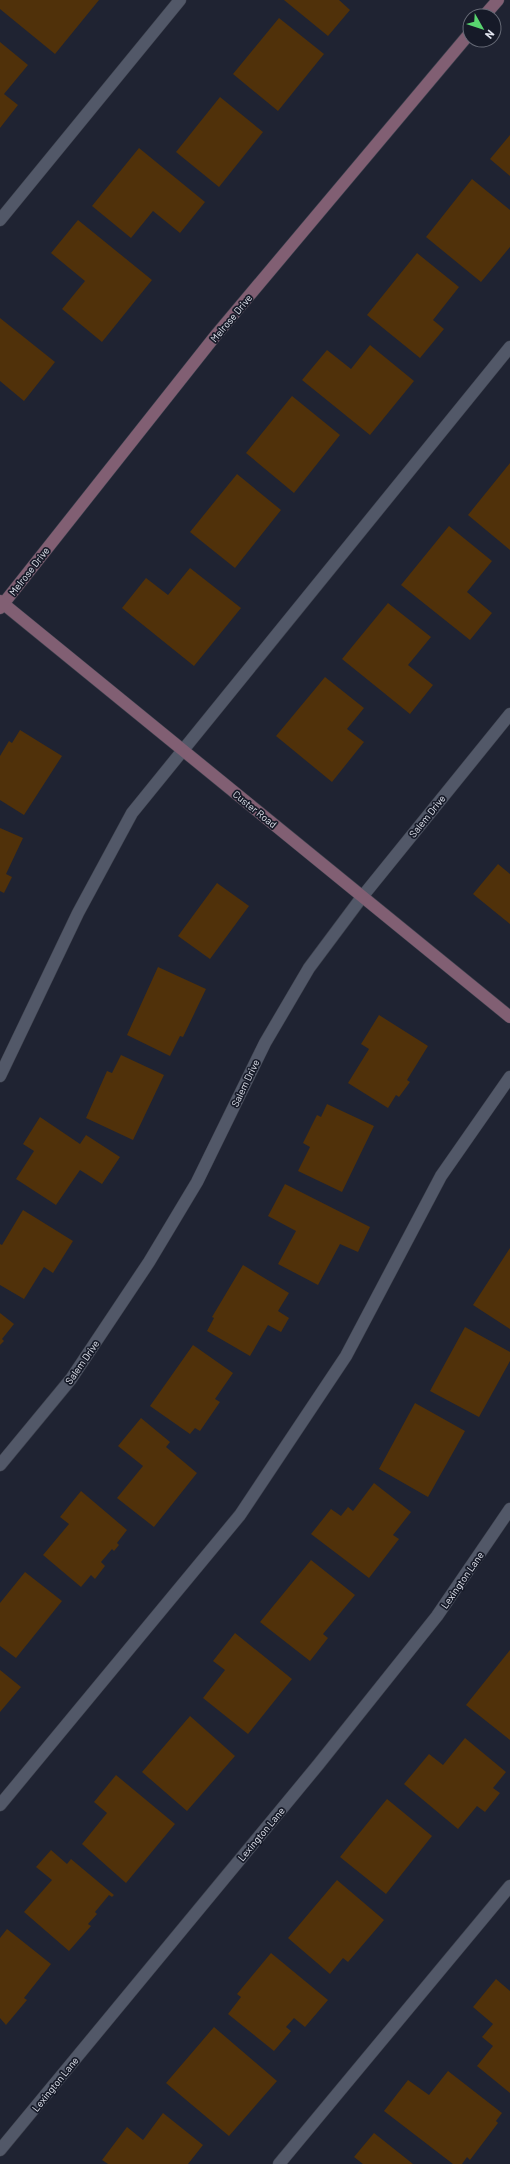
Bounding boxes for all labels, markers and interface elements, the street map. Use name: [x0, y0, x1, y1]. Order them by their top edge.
north arrow: [462, 8, 502, 48]
text: N: [483, 28, 498, 42]
street label: Melrose Drive: [208, 292, 254, 344]
street label: Melrose Drive: [6, 544, 52, 598]
street label: Custer Road: [231, 788, 279, 830]
street label: Salem Drive: [406, 792, 448, 840]
street label: Salem Drive: [228, 1057, 262, 1109]
street label: Salem Drive: [62, 1338, 102, 1386]
street label: Lexington Lane: [438, 1549, 486, 1611]
street label: Lexington Lane: [235, 1805, 287, 1863]
street label: Lexington Lane: [29, 2054, 81, 2114]

